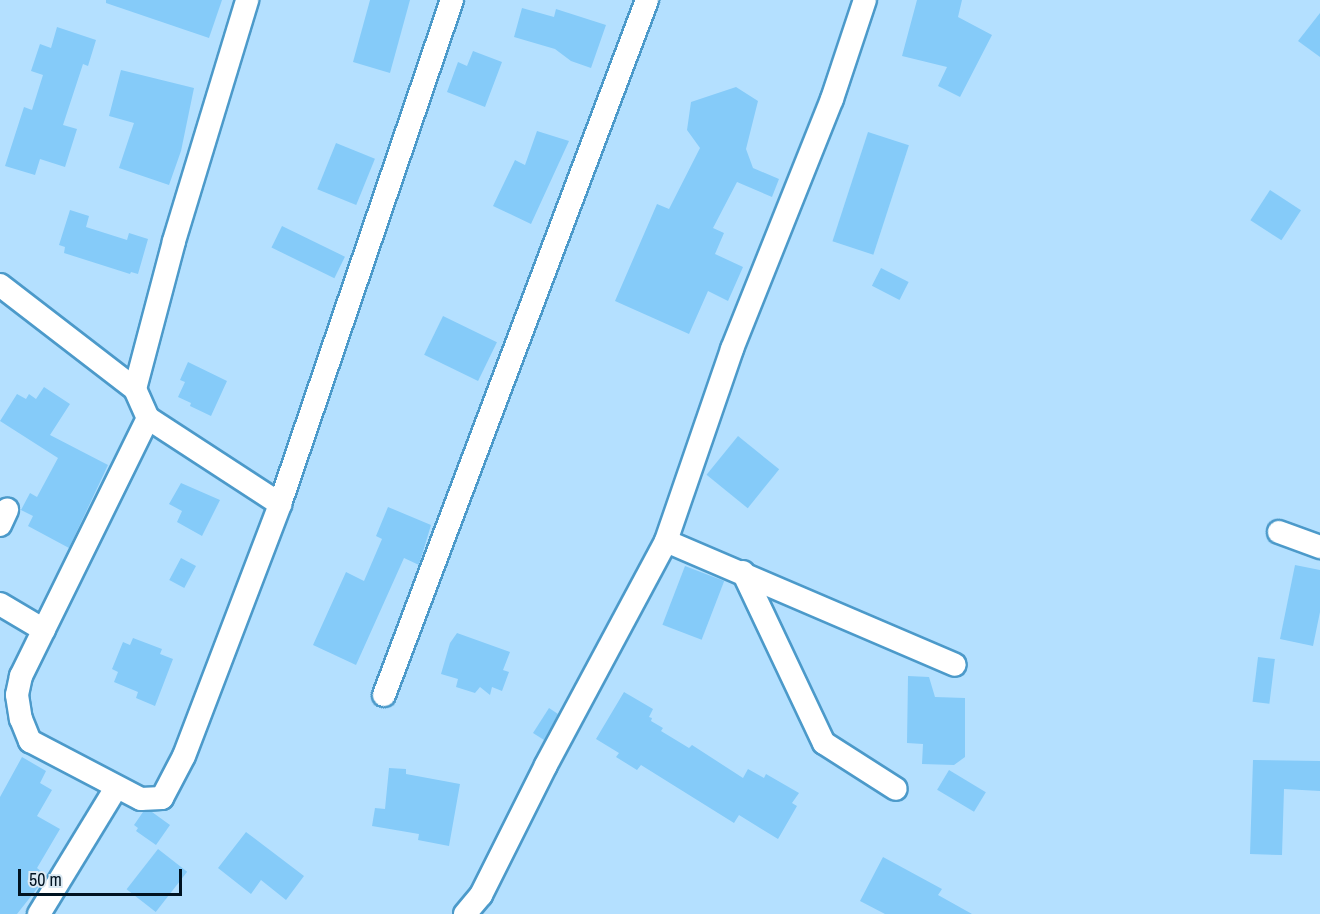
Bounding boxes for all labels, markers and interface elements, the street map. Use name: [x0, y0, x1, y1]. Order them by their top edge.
scale bar: [21, 857, 184, 895]
text: 50 m: [29, 867, 62, 892]

